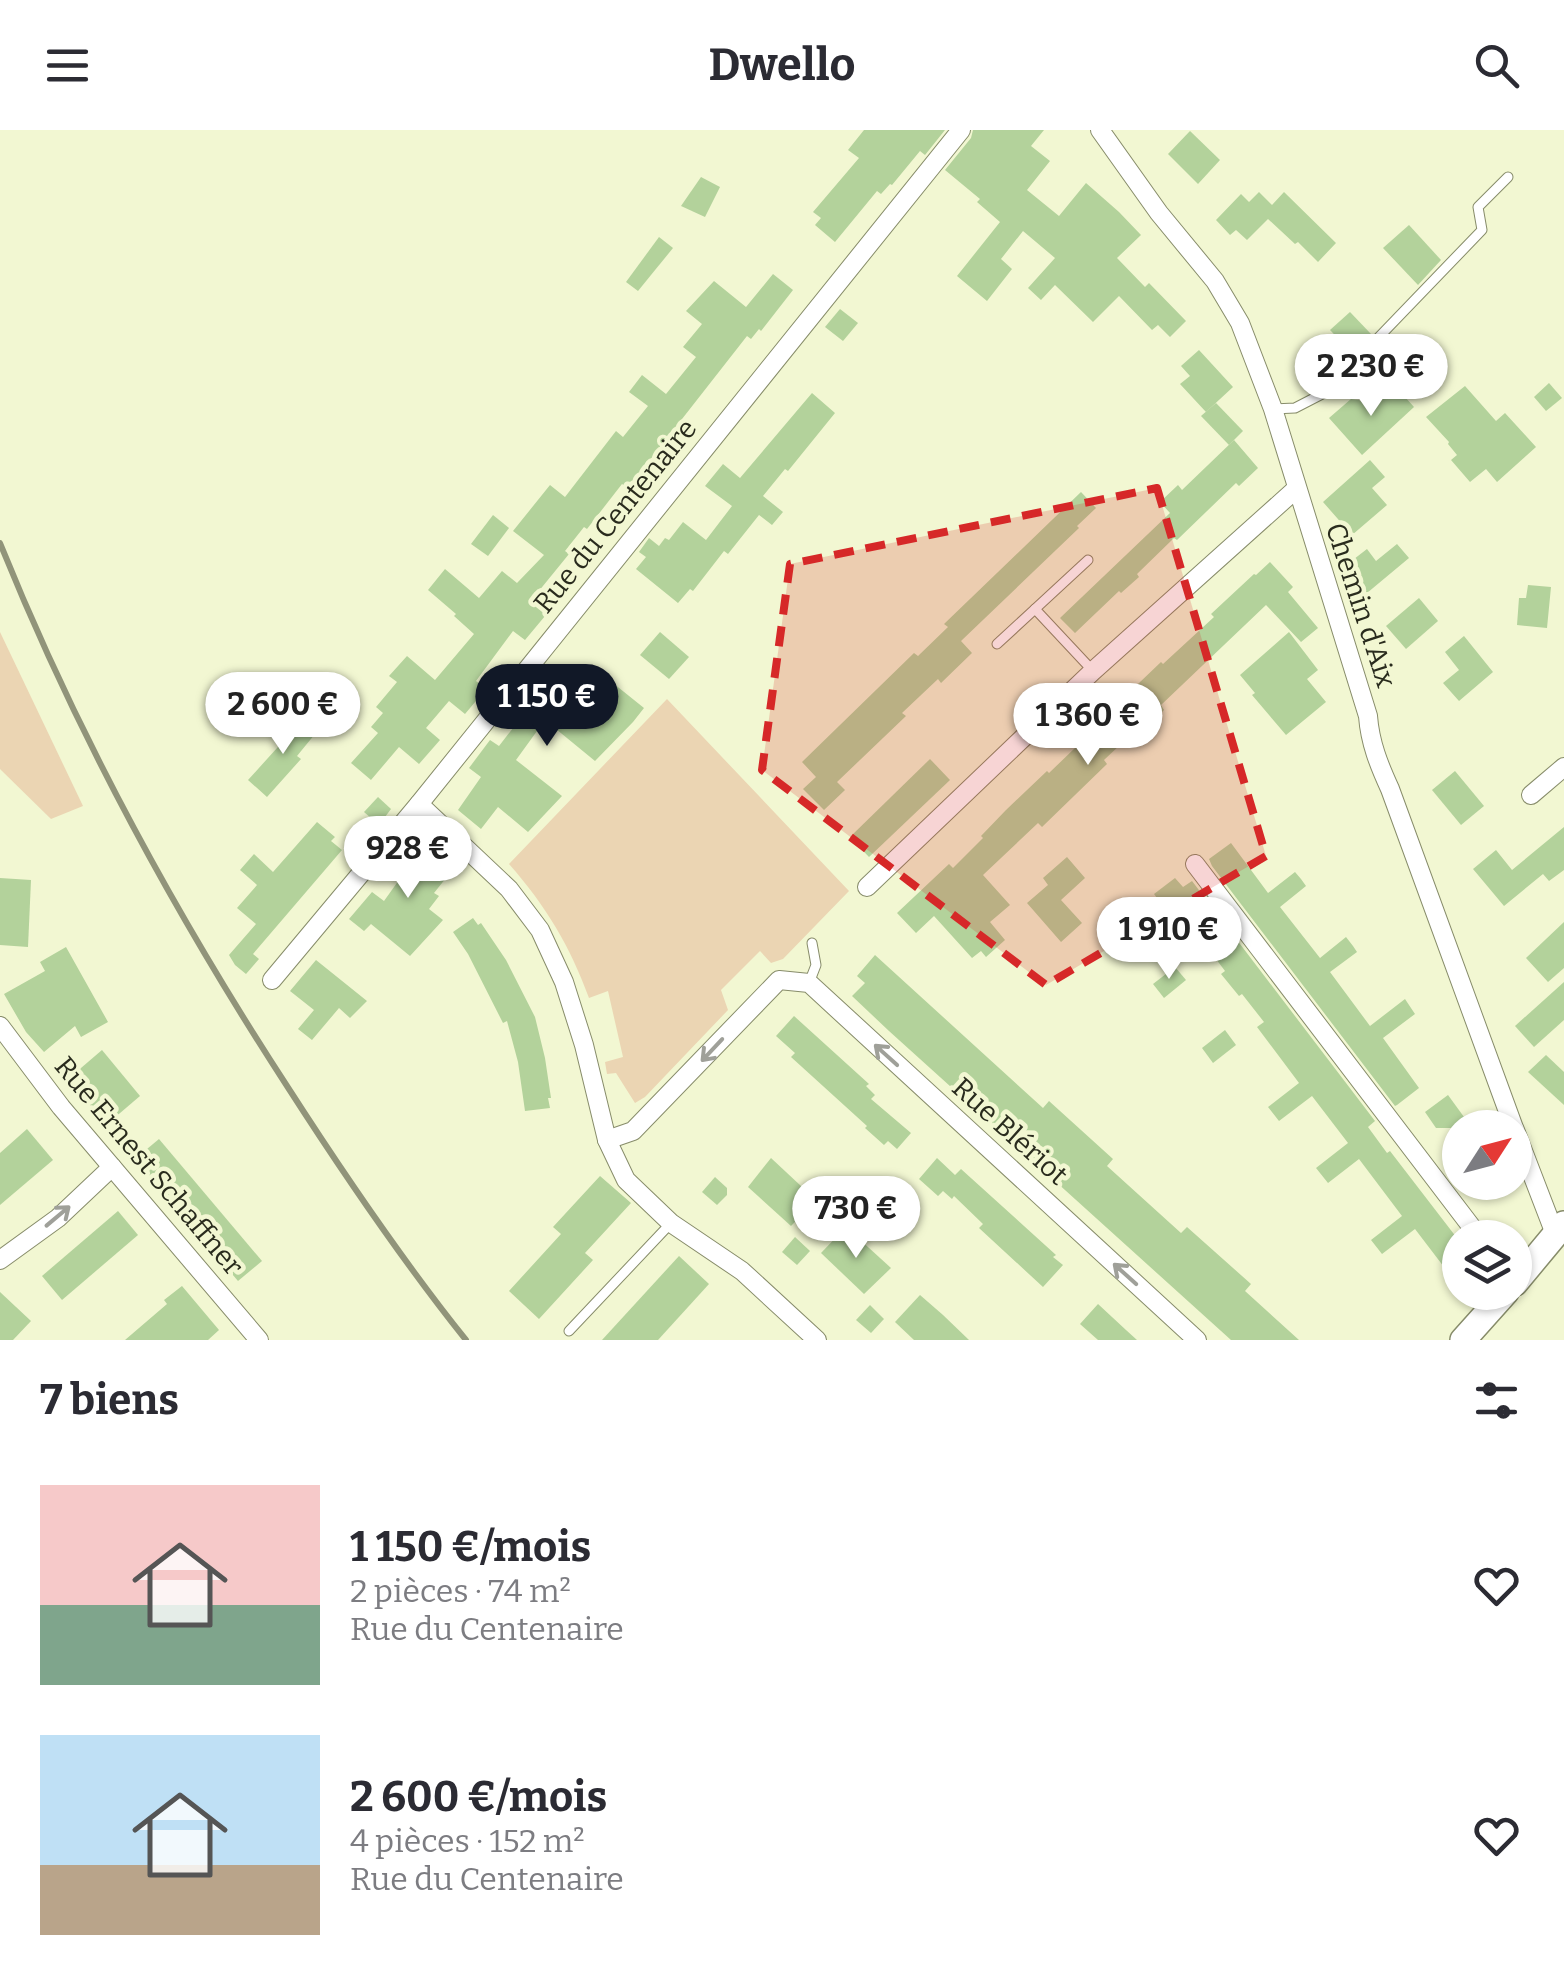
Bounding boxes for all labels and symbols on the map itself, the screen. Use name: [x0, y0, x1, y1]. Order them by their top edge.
pin: 2 230 €: [1279, 334, 1463, 419]
street label: Rue du Centenaire: [527, 412, 703, 620]
street label: Chemin d'Aix: [1319, 519, 1403, 692]
pin: 1 150 €: [455, 664, 639, 749]
pin: 2 600 €: [191, 672, 375, 757]
pin: 1 360 €: [996, 683, 1180, 768]
pin: 928 €: [338, 816, 478, 901]
pin: 1 910 €: [1077, 897, 1261, 982]
one-way arrow: [700, 1038, 724, 1062]
one-way arrow: [874, 1043, 899, 1066]
street label: Rue Ernest Schaffner: [48, 1050, 250, 1282]
street label: Rue Blériot: [945, 1071, 1075, 1191]
north arrow: [1442, 1110, 1532, 1200]
pin: 730 €: [786, 1176, 926, 1261]
one-way arrow: [45, 1205, 71, 1227]
one-way arrow: [1114, 1262, 1138, 1286]

